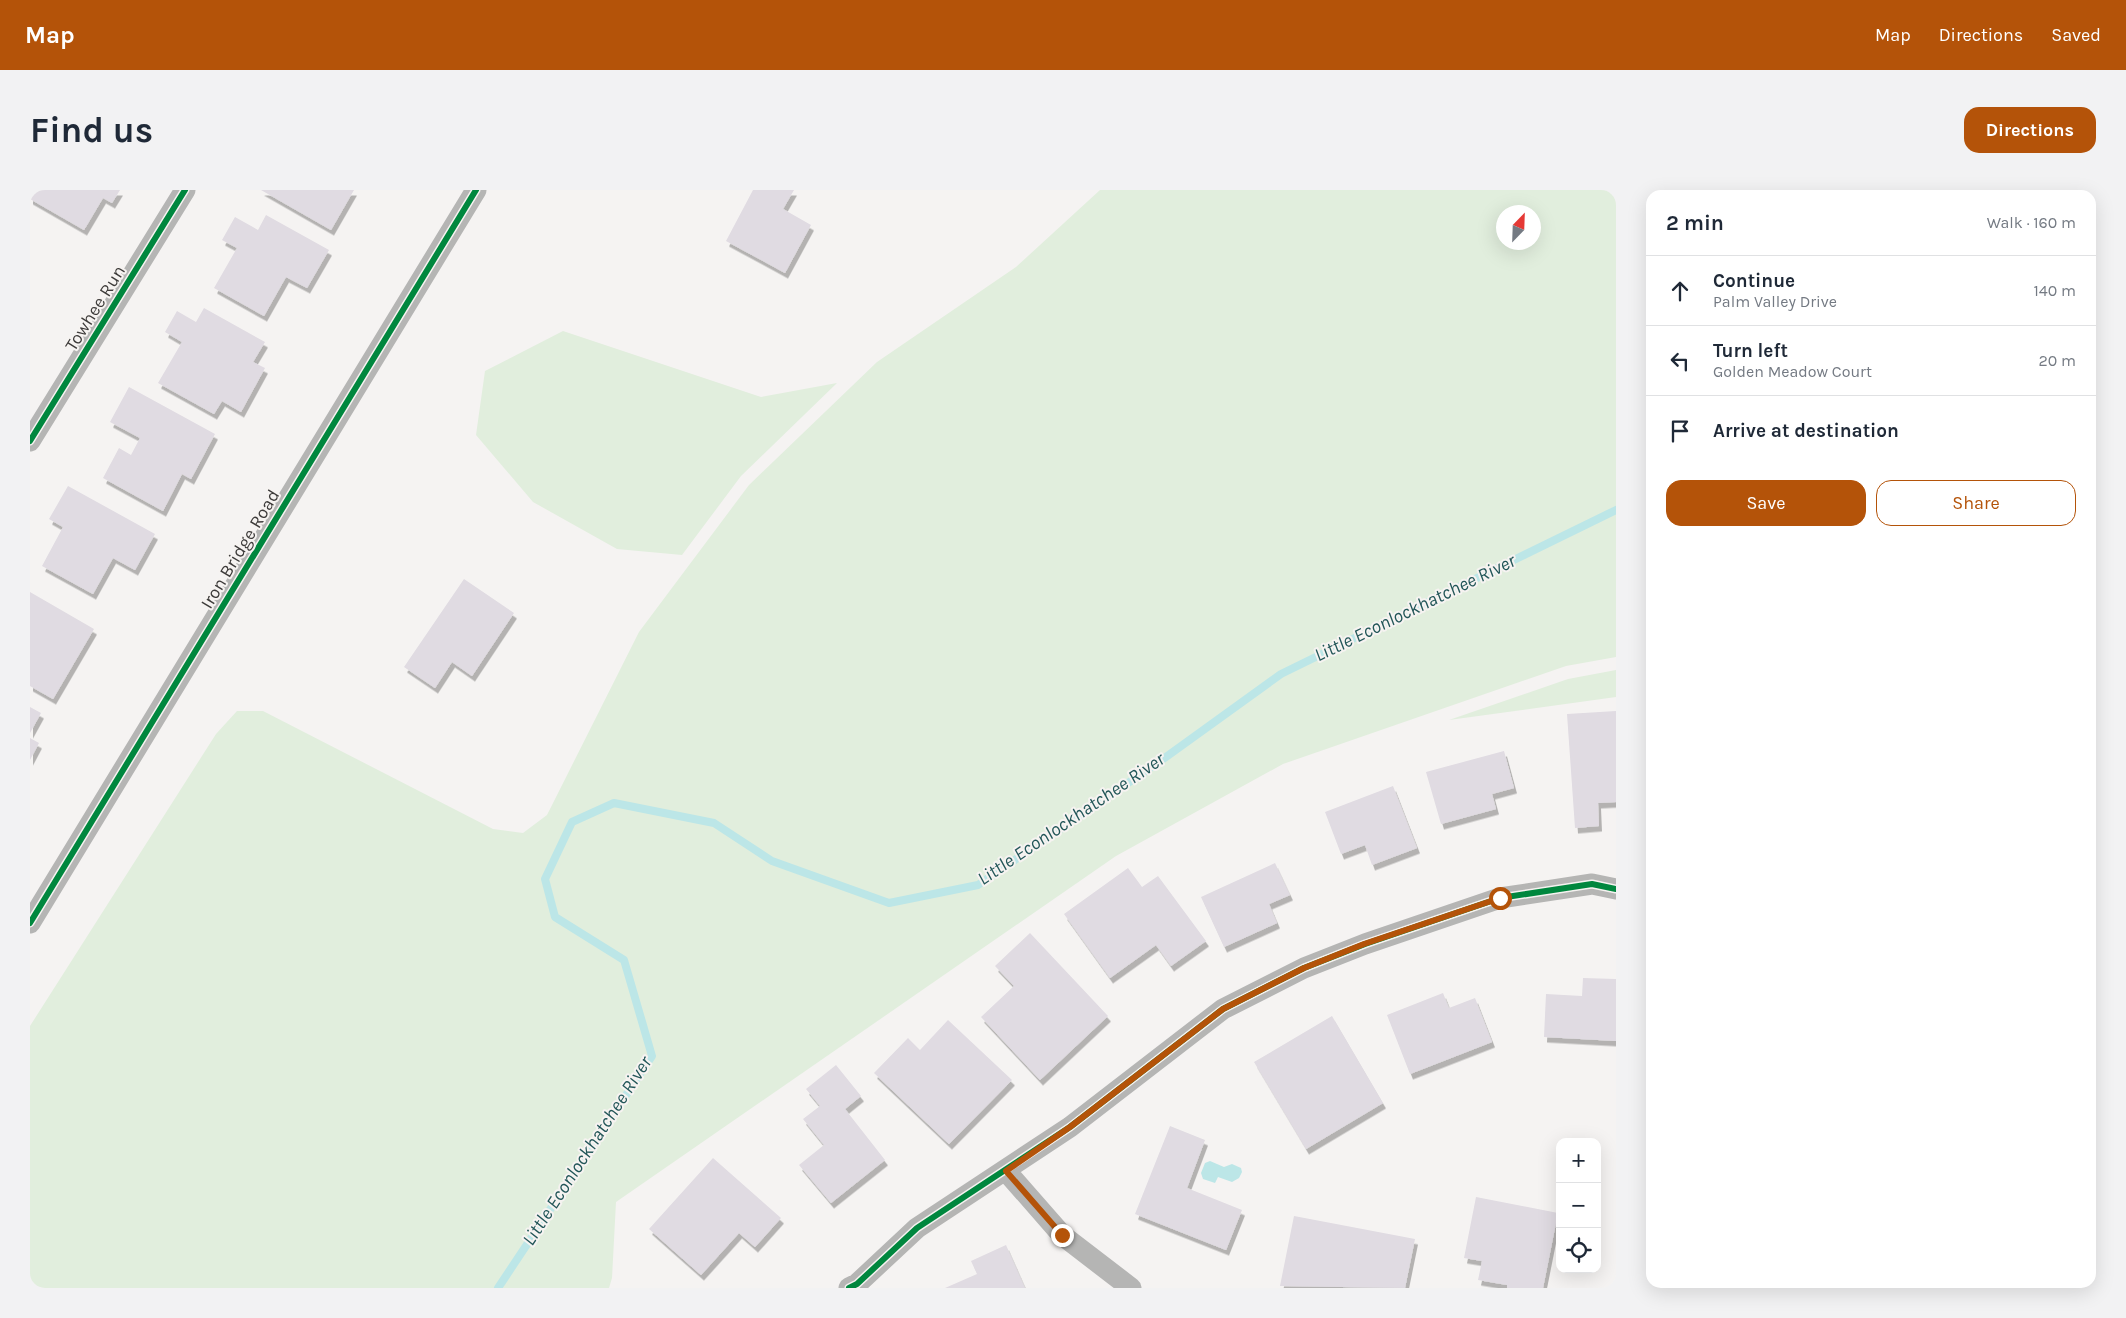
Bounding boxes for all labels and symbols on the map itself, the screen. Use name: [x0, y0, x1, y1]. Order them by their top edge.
north arrow: [1496, 205, 1541, 250]
street label: Towhee Run: [60, 261, 130, 355]
street label: Iron Bridge Road: [196, 485, 284, 613]
water label: Little Econlockhatchee River: [1311, 549, 1520, 666]
water label: Little Econlockhatchee River: [973, 747, 1170, 890]
route start: [1489, 887, 1512, 910]
water label: Little Econlockhatchee River: [518, 1051, 657, 1250]
route end: [1051, 1224, 1074, 1247]

